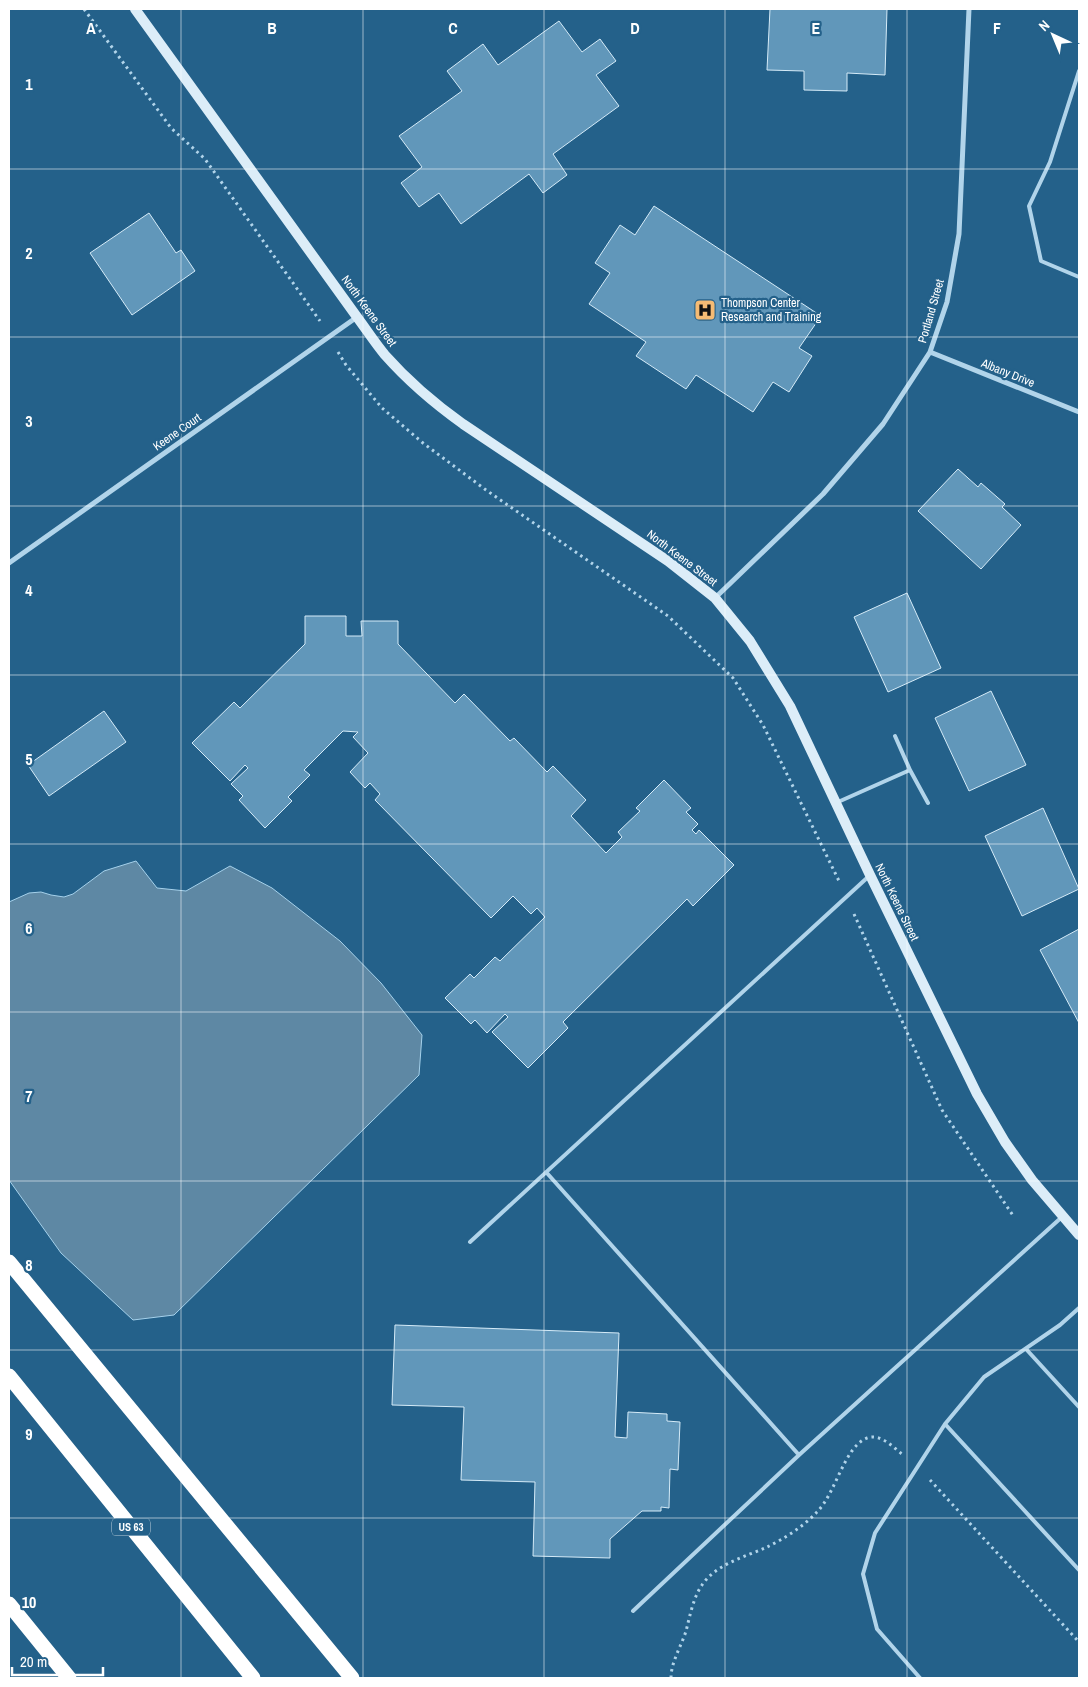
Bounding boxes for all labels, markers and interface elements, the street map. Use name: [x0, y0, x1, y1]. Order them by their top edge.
north arrow: [1028, 10, 1078, 60]
text: N: [1035, 16, 1053, 35]
text: A: [86, 17, 96, 39]
text: B: [267, 17, 277, 39]
text: C: [448, 17, 458, 39]
text: D: [630, 17, 640, 39]
text: E: [812, 17, 821, 39]
text: F: [993, 17, 1001, 39]
text: 1: [25, 73, 33, 95]
text: 2: [25, 242, 33, 264]
street label: North Keene Street: [338, 272, 400, 350]
street label: Portland Street: [914, 277, 948, 345]
place label: Thompson Center Research and Training: [721, 295, 822, 325]
hospital icon: Thompson Center Research and Training: [693, 298, 717, 322]
street label: Albany Drive: [978, 355, 1037, 391]
street label: Keene Court: [150, 409, 204, 454]
text: 3: [25, 410, 33, 432]
street label: North Keene Street: [644, 526, 721, 590]
text: 4: [25, 579, 33, 601]
text: 5: [25, 748, 33, 770]
street label: North Keene Street: [871, 861, 923, 944]
text: 6: [25, 917, 33, 939]
text: 7: [25, 1085, 33, 1107]
text: 8: [25, 1254, 33, 1276]
text: 9: [25, 1423, 33, 1445]
road number: US 63: [112, 1518, 150, 1535]
text: 10: [22, 1591, 36, 1613]
scale bar: [12, 1644, 104, 1676]
text: 20 m: [20, 1651, 47, 1672]

